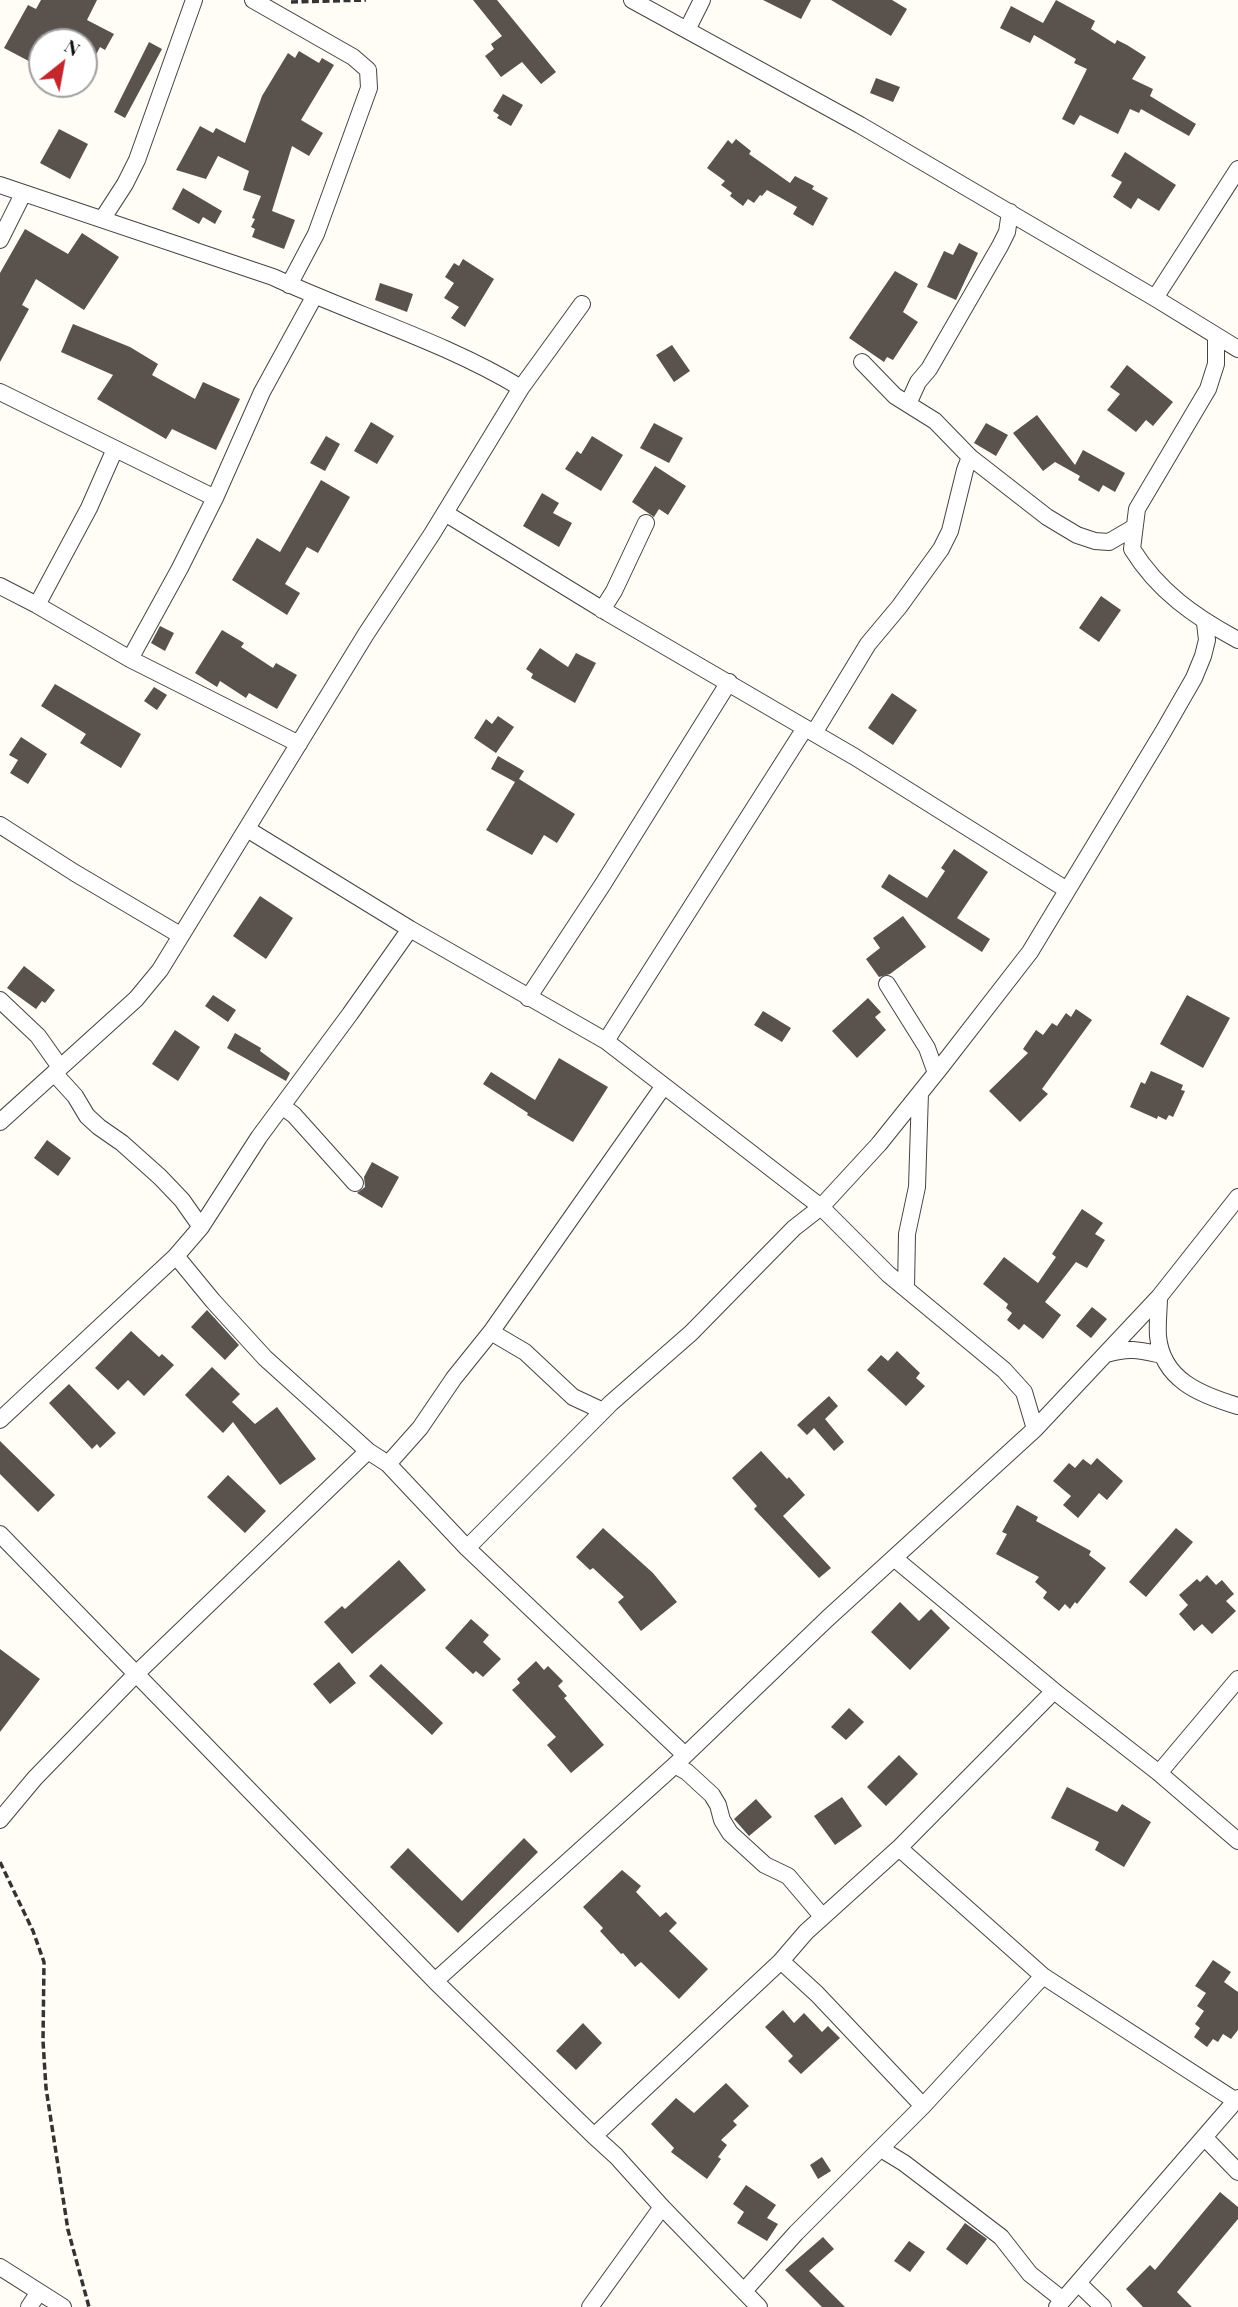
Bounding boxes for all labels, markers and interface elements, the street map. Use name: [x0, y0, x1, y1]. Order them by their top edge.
north arrow: [28, 28, 98, 98]
text: N: [60, 32, 85, 61]

